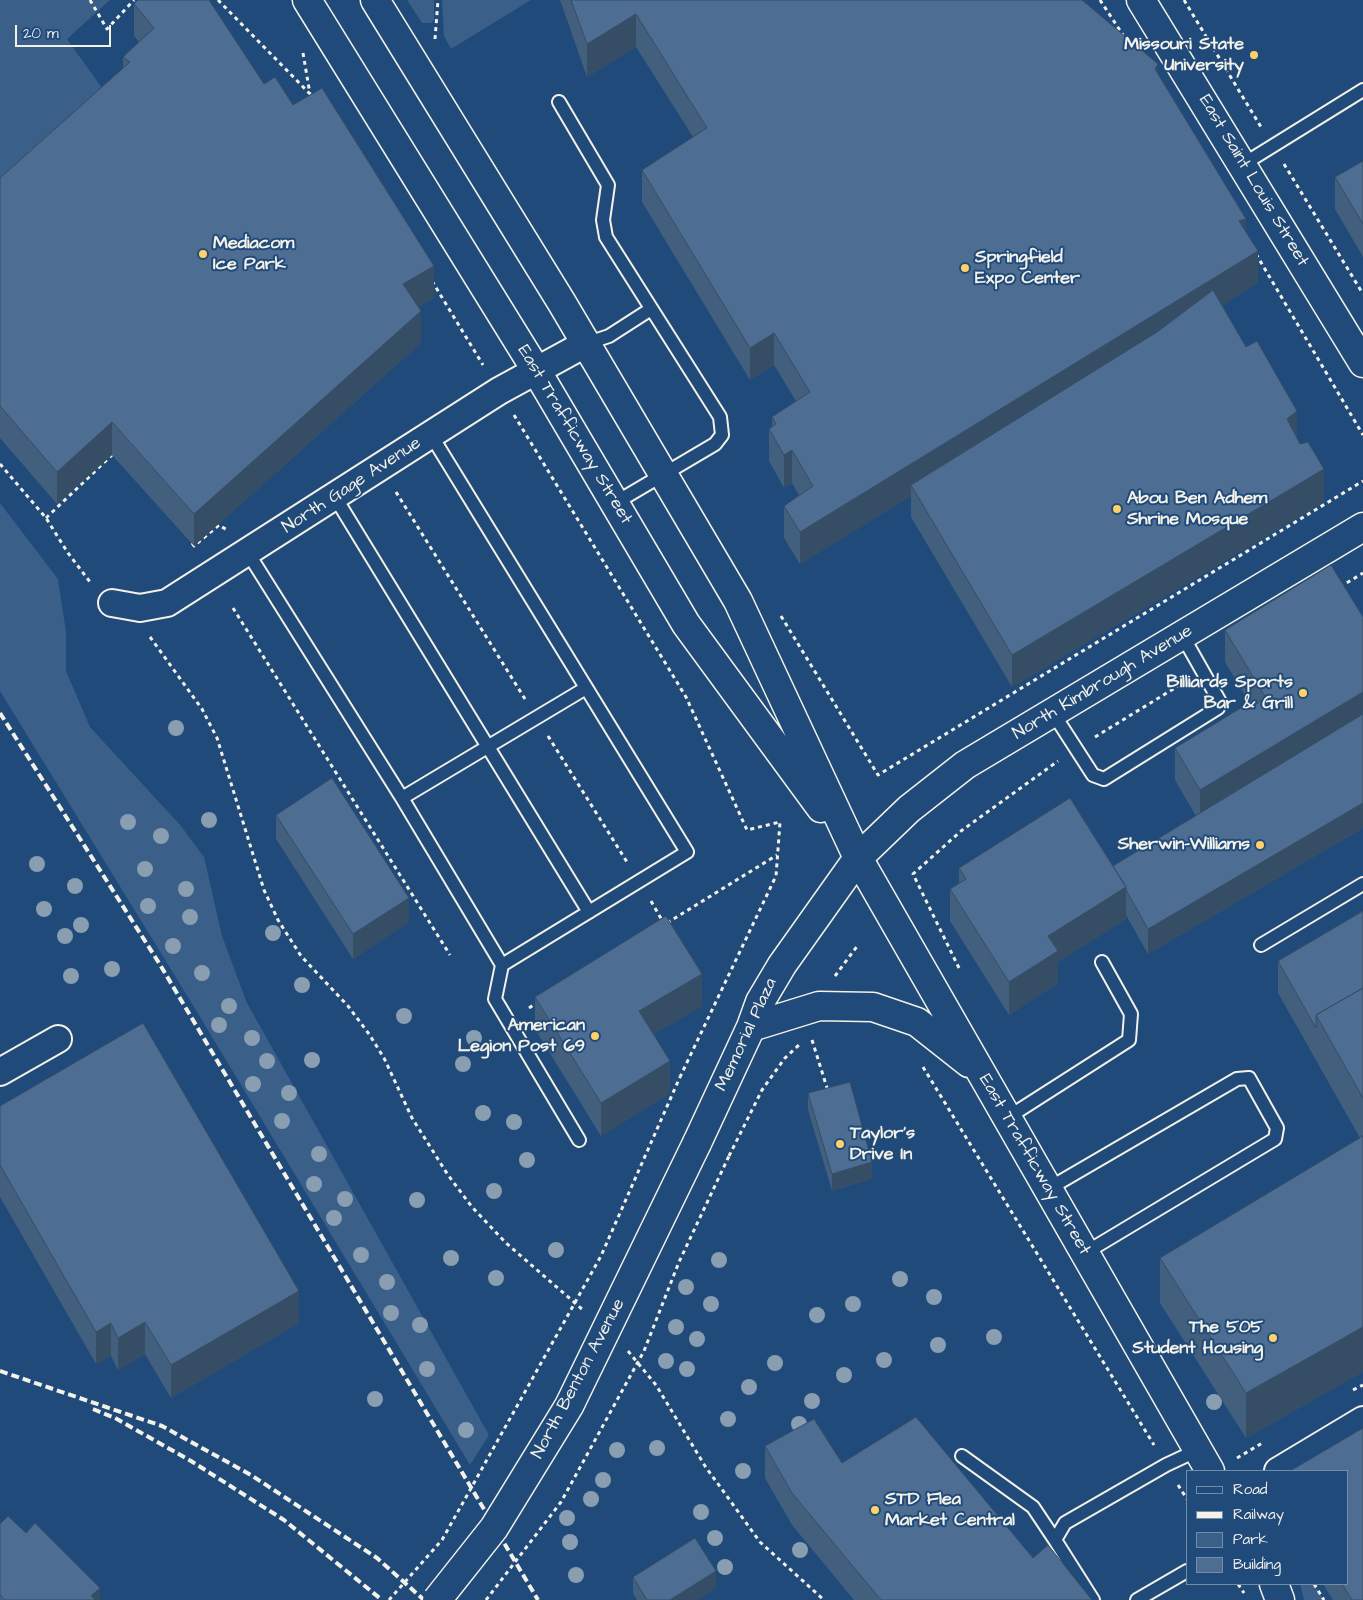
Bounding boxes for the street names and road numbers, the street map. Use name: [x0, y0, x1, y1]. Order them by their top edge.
street label: East Saint Louis Street: [1193, 91, 1313, 271]
street label: East Trafficway Street: [512, 341, 636, 529]
street label: North Gage Avenue: [279, 433, 425, 539]
street label: North Kimbrough Avenue: [1009, 621, 1197, 745]
street label: Memorial Plaza: [711, 975, 783, 1095]
street label: East Trafficway Street: [973, 1071, 1095, 1259]
street label: North Benton Avenue: [528, 1295, 630, 1463]

